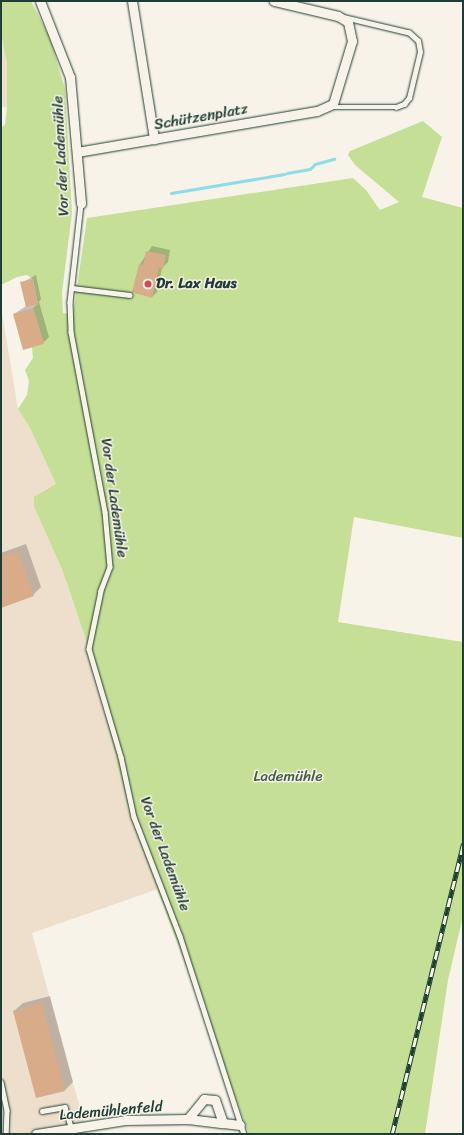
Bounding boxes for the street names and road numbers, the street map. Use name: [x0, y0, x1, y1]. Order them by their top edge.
street label: Vor der Lademühle: [49, 96, 73, 216]
street label: Schützenplatz: [153, 100, 249, 134]
street label: Vor der Lademühle: [97, 437, 131, 559]
street label: Vor der Lademühle: [136, 795, 194, 913]
street label: Lademühlenfeld: [59, 1098, 163, 1124]

